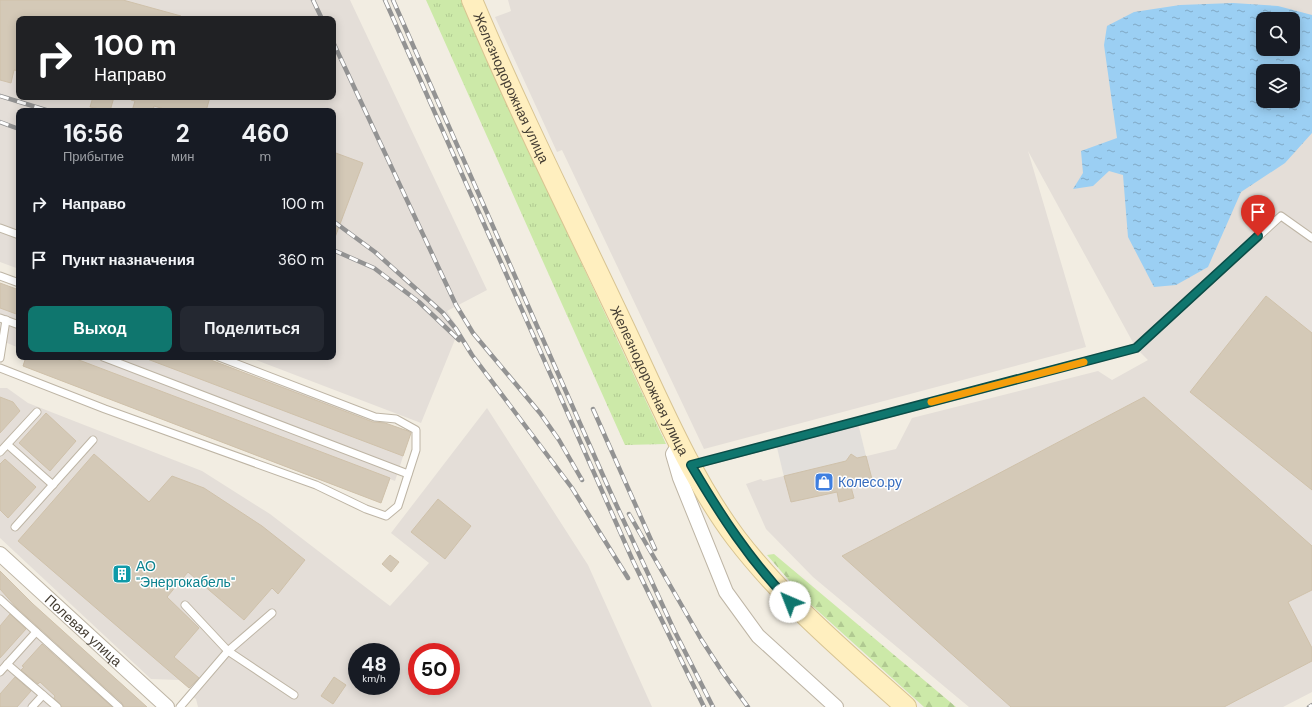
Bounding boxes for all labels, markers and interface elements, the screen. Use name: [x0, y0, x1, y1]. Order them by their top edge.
street label: Железнодорожная улица: [469, 10, 553, 166]
map controls: [1256, 12, 1300, 108]
button: search: [1256, 12, 1300, 56]
text: 100 m: [94, 27, 177, 64]
icon: right: [28, 32, 80, 84]
text: Направо: [94, 63, 166, 87]
button: layers: [1256, 64, 1300, 108]
text: 16:56: [63, 118, 124, 149]
text: 2: [176, 118, 190, 149]
text: 460: [241, 118, 289, 149]
text: Прибытие: [63, 148, 124, 165]
text: мин: [171, 148, 194, 165]
text: m: [259, 148, 271, 165]
icon: right: [28, 193, 50, 215]
text: Направо: [62, 194, 126, 214]
text: 100 m: [281, 194, 324, 214]
pin: [1241, 195, 1275, 236]
icon: arrive: [1247, 201, 1269, 223]
icon: arrive: [28, 249, 50, 271]
text: Пункт назначения: [62, 250, 195, 270]
text: 360 m: [278, 250, 324, 270]
street label: Железнодорожная улица: [606, 303, 693, 459]
button: Выход: [28, 306, 172, 352]
button: Поделиться: [180, 306, 324, 352]
shop icon: Колесо.ру: [813, 471, 835, 493]
place label: Колесо.ру: [838, 473, 902, 491]
place label: АО "Энергокабель": [136, 557, 235, 591]
building icon: АО "Энергокабель": [111, 563, 133, 585]
position arrow: [769, 581, 811, 623]
street label: Полевая улица: [41, 590, 126, 670]
speed limit sign: 50: [408, 643, 460, 695]
text: 48: [361, 651, 387, 677]
text: km/h: [362, 672, 386, 685]

